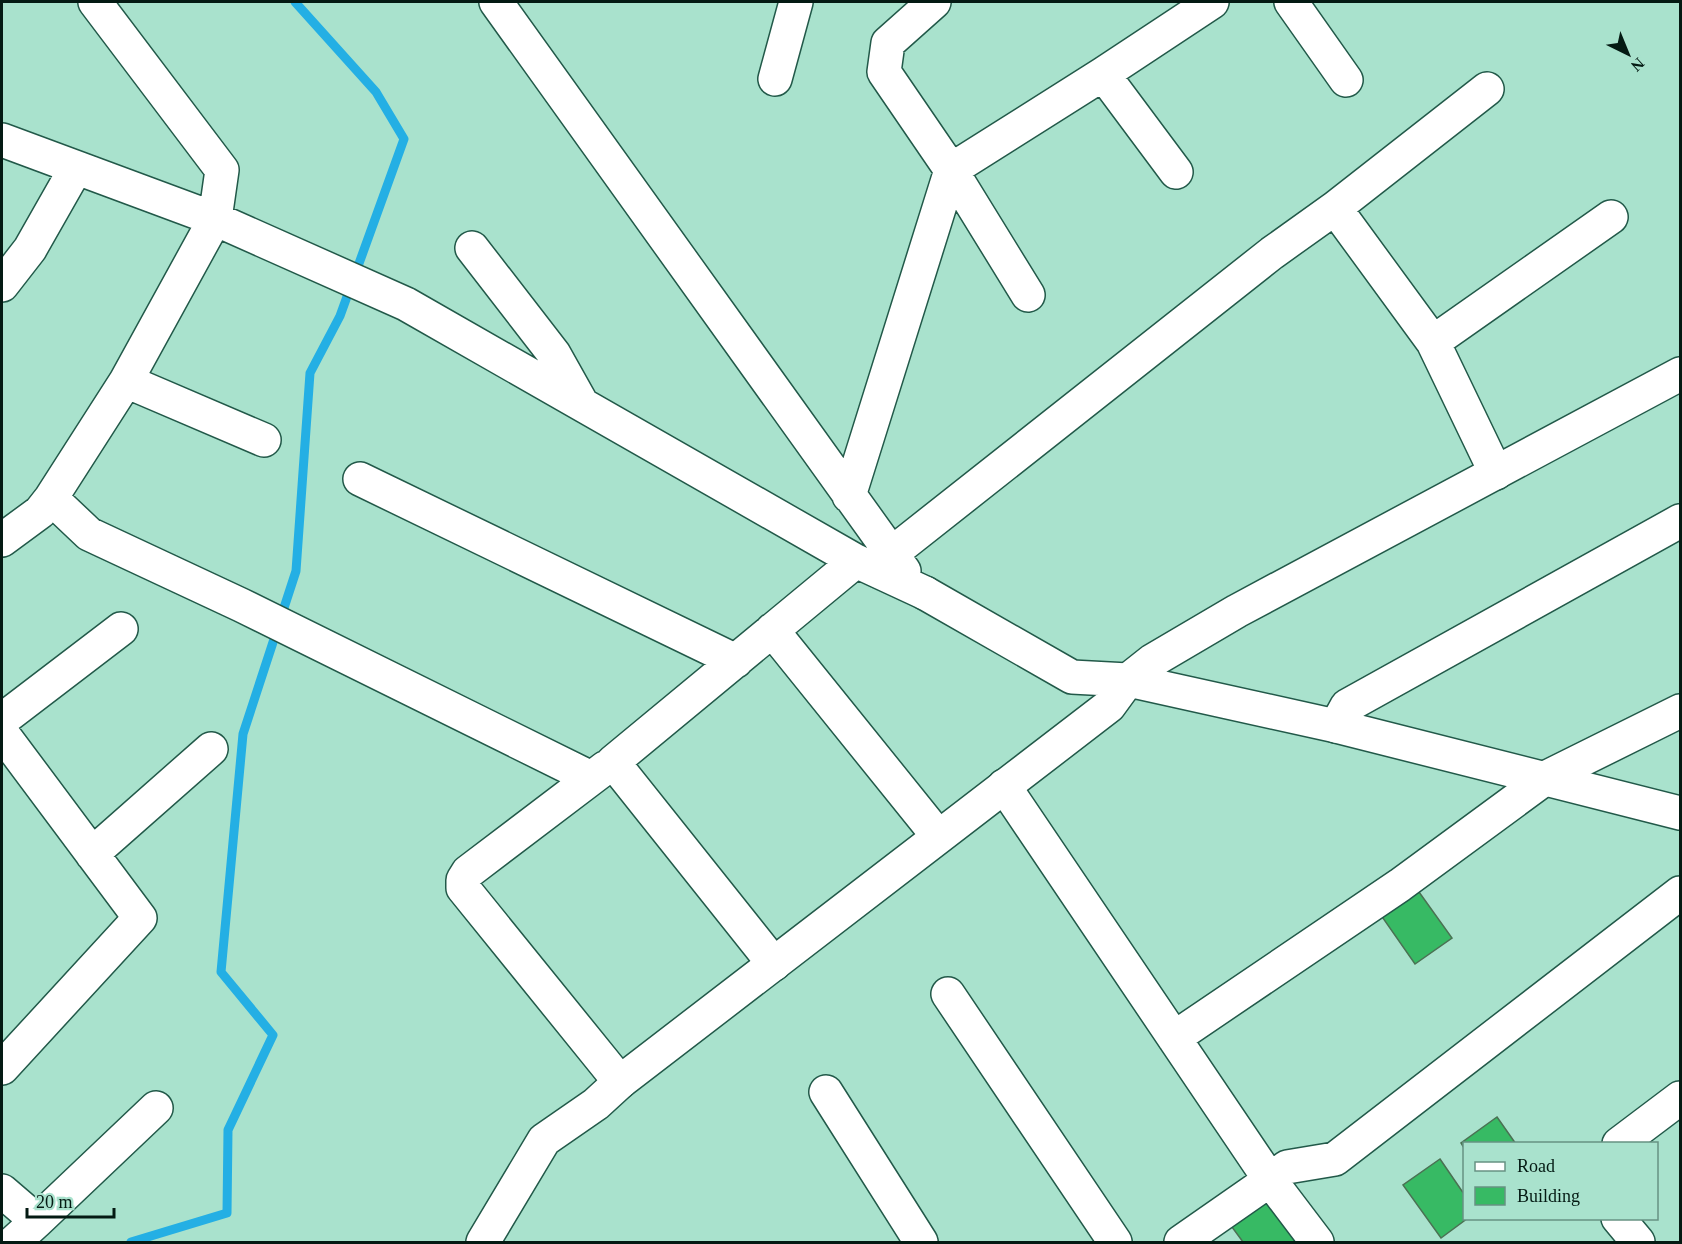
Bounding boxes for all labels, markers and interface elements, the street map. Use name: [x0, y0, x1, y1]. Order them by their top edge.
north arrow: [1598, 24, 1658, 84]
text: N: [1628, 54, 1648, 75]
legend: [1463, 1142, 1658, 1220]
text: Road: [1517, 1156, 1555, 1176]
scale bar: [27, 1181, 114, 1219]
text: Building: [1517, 1186, 1580, 1206]
text: 20 m: [36, 1192, 73, 1212]

